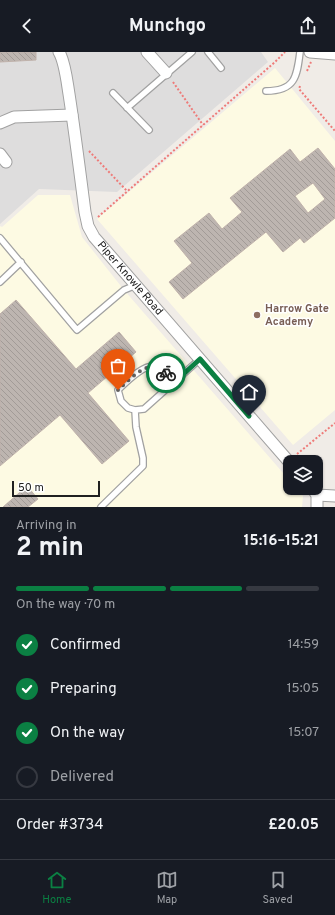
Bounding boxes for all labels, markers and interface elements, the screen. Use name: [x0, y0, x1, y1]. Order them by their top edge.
icon: back: [16, 15, 38, 37]
text: Munchgo: [129, 15, 206, 38]
icon: share: [297, 15, 319, 37]
street label: Piper Knowle Road: [94, 238, 166, 318]
place label: Harrow Gate Academy: [265, 302, 329, 329]
marker: Harrow Gate Academy: [252, 310, 262, 320]
pin: [101, 349, 135, 390]
courier: [146, 353, 186, 393]
icon: bag: [107, 355, 129, 377]
icon: bike: [155, 362, 177, 384]
pin: [232, 375, 266, 416]
icon: home: [238, 381, 260, 403]
map controls: [283, 455, 323, 495]
button: layers: [283, 455, 323, 495]
scale bar: [12, 479, 100, 498]
text: 50 m: [18, 481, 44, 495]
text: Arriving in: [16, 518, 77, 534]
text: 2 min: [16, 532, 84, 565]
text: 15:16–15:21: [243, 532, 319, 551]
text: On the way · 70 m: [16, 597, 115, 613]
icon: check: [16, 634, 38, 656]
text: Confirmed: [50, 636, 121, 655]
text: 14:59: [288, 637, 319, 653]
icon: check: [16, 678, 38, 700]
text: Preparing: [50, 680, 117, 699]
text: 15:05: [287, 681, 319, 697]
icon: check: [16, 722, 38, 744]
text: On the way: [50, 724, 125, 743]
text: 15:07: [288, 725, 319, 741]
text: Delivered: [50, 768, 114, 787]
text: Order #3734: [16, 816, 104, 835]
text: £20.05: [268, 816, 319, 835]
tab: Home: [42, 869, 71, 907]
tab: Map: [156, 869, 178, 907]
tab: Saved: [263, 869, 293, 907]

